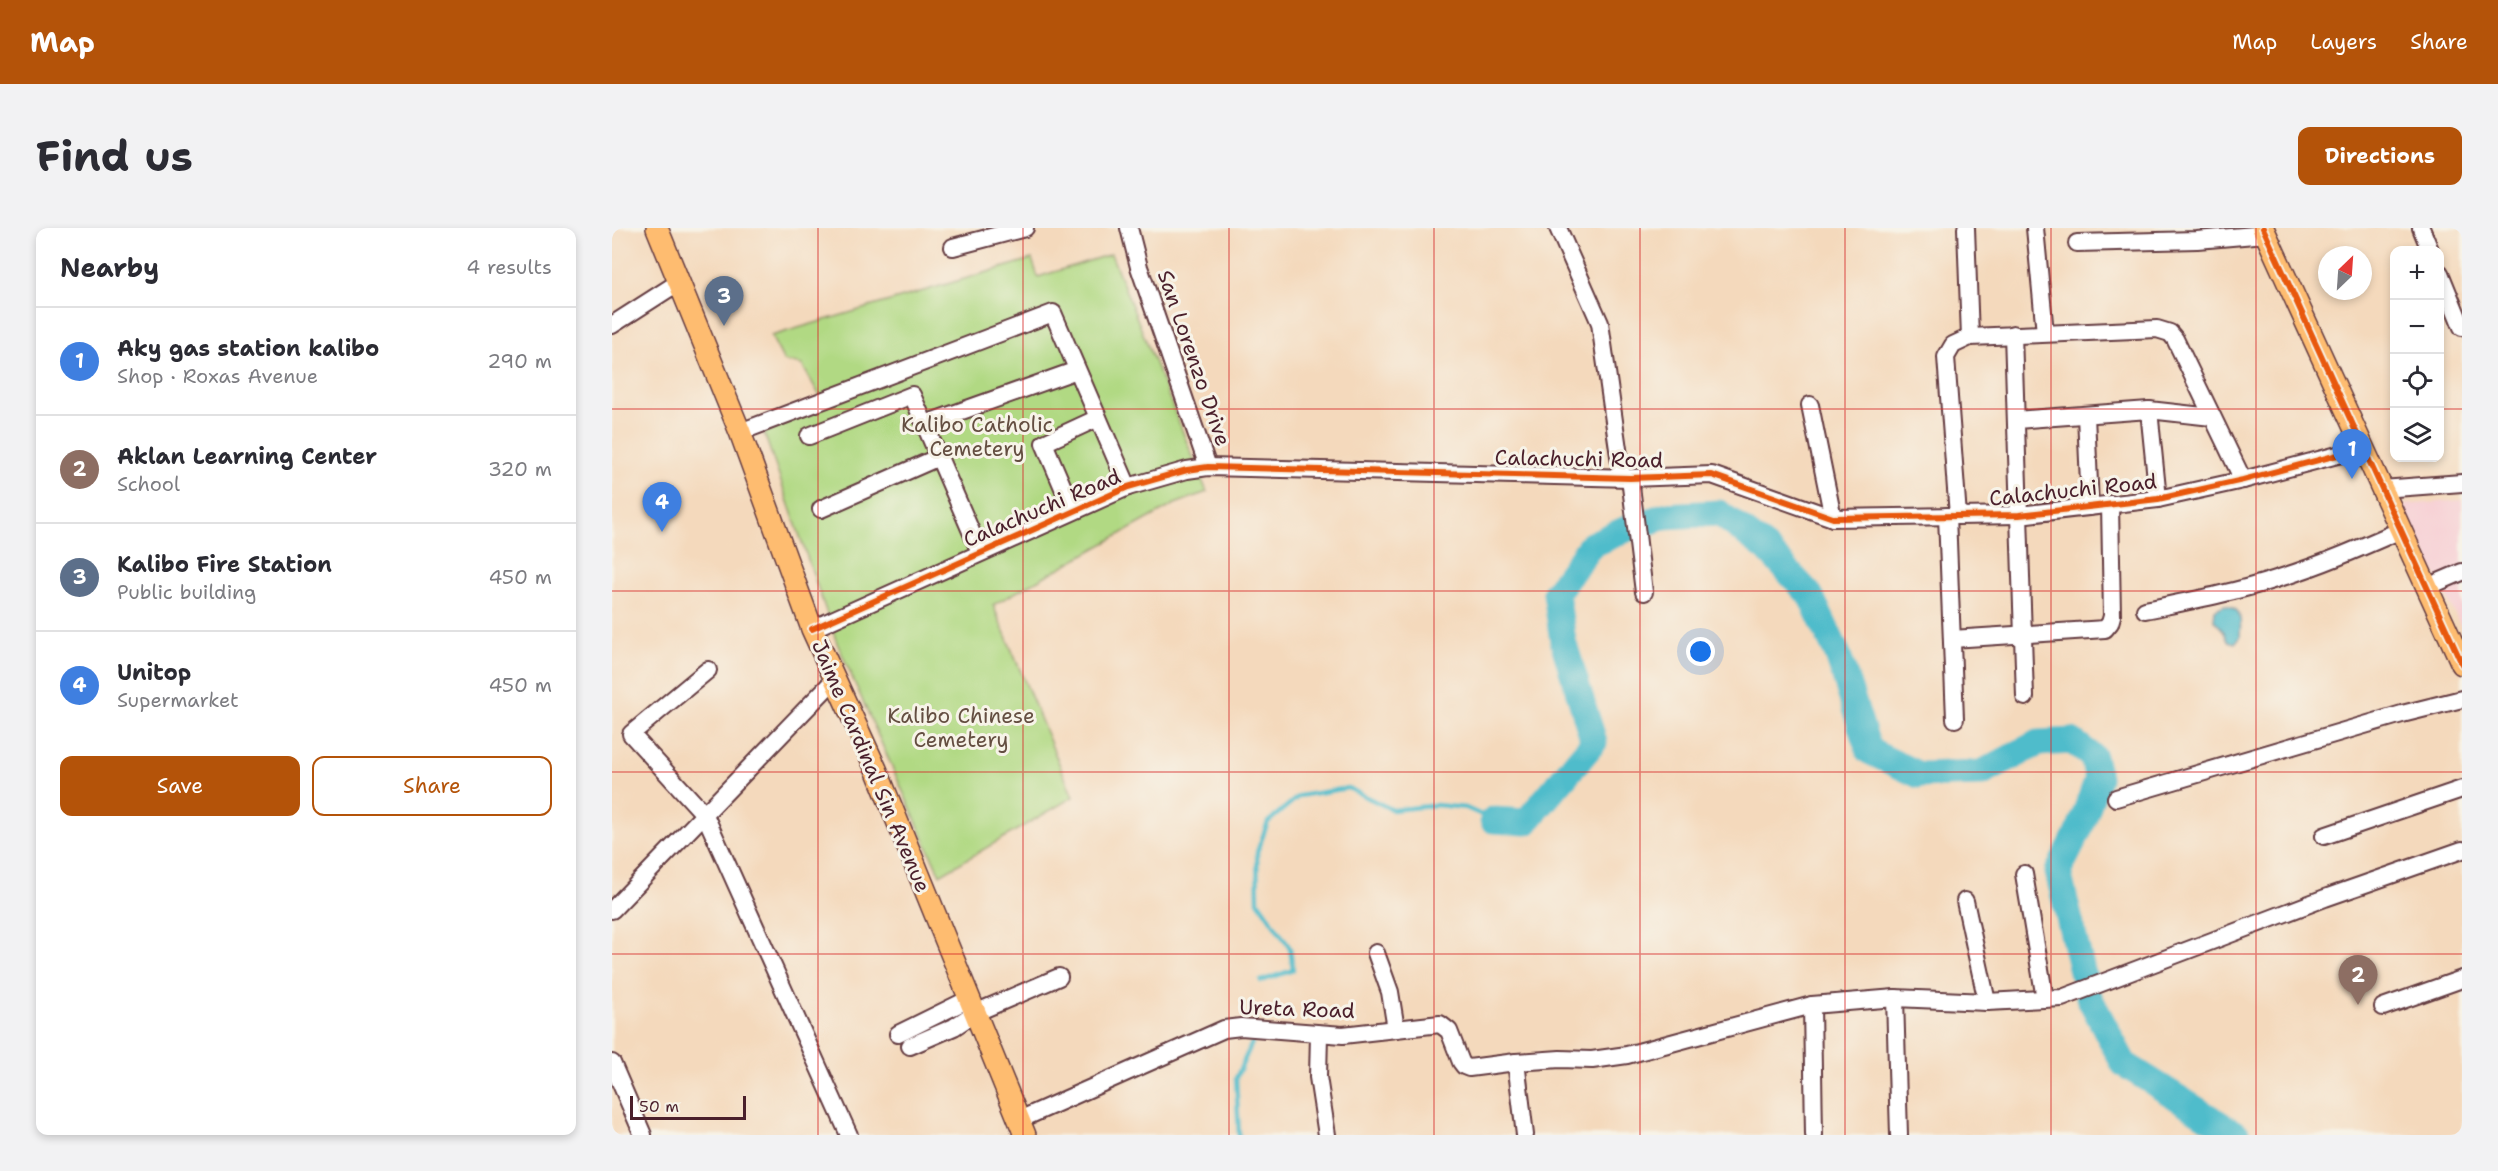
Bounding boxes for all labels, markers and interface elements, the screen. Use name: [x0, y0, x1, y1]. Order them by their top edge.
text: Map: [30, 23, 95, 61]
text: Map: [2232, 28, 2277, 56]
text: Layers: [2310, 28, 2377, 56]
text: Share: [2410, 28, 2468, 56]
button: Directions: [2298, 127, 2462, 185]
text: Find us: [36, 128, 193, 184]
north arrow: [2318, 246, 2372, 300]
map controls: [2390, 246, 2444, 462]
button: +: [2390, 246, 2444, 300]
text: Nearby: [60, 250, 159, 285]
text: 4 results: [466, 254, 552, 280]
street label: San Lorenzo Drive: [1151, 266, 1237, 450]
pin: 3: [704, 276, 744, 326]
button: −: [2390, 300, 2444, 354]
text: Aky gas station kalibo: [117, 334, 379, 363]
text: 1: [75, 348, 84, 374]
text: 290 m: [487, 348, 552, 374]
button: locate: [2390, 354, 2444, 408]
text: Shop · Roxas Avenue: [117, 363, 318, 389]
button: layers: [2390, 408, 2444, 462]
park label: Kalibo Catholic Cemetery: [901, 411, 1053, 463]
pin: 1: [2332, 430, 2372, 479]
text: Aklan Learning Center: [117, 442, 377, 471]
street label: Calachuchi Road: [1494, 444, 1664, 474]
text: 2: [73, 456, 87, 482]
text: 320 m: [488, 456, 552, 482]
street label: Calachuchi Road: [959, 462, 1125, 554]
street label: Calachuchi Road: [1988, 467, 2158, 513]
text: School: [117, 471, 180, 497]
pin: 4: [643, 482, 682, 532]
text: Kalibo Fire Station: [117, 550, 332, 579]
text: 3: [73, 564, 87, 590]
text: 450 m: [488, 564, 552, 590]
text: Public building: [117, 579, 256, 605]
street label: Jaime Cardinal Sin Avenue: [805, 635, 937, 897]
your location: [1686, 637, 1715, 666]
text: Unitop: [117, 658, 191, 687]
text: 4: [73, 672, 87, 698]
text: 450 m: [488, 672, 552, 698]
text: Supermarket: [117, 687, 239, 713]
park label: Kalibo Chinese Cemetery: [887, 702, 1035, 754]
button: Save: [60, 756, 300, 816]
button: Share: [312, 756, 552, 816]
pin: 2: [2338, 956, 2378, 1005]
street label: Ureta Road: [1239, 993, 1355, 1025]
scale bar: [630, 1093, 746, 1120]
text: 50 m: [639, 1096, 679, 1117]

